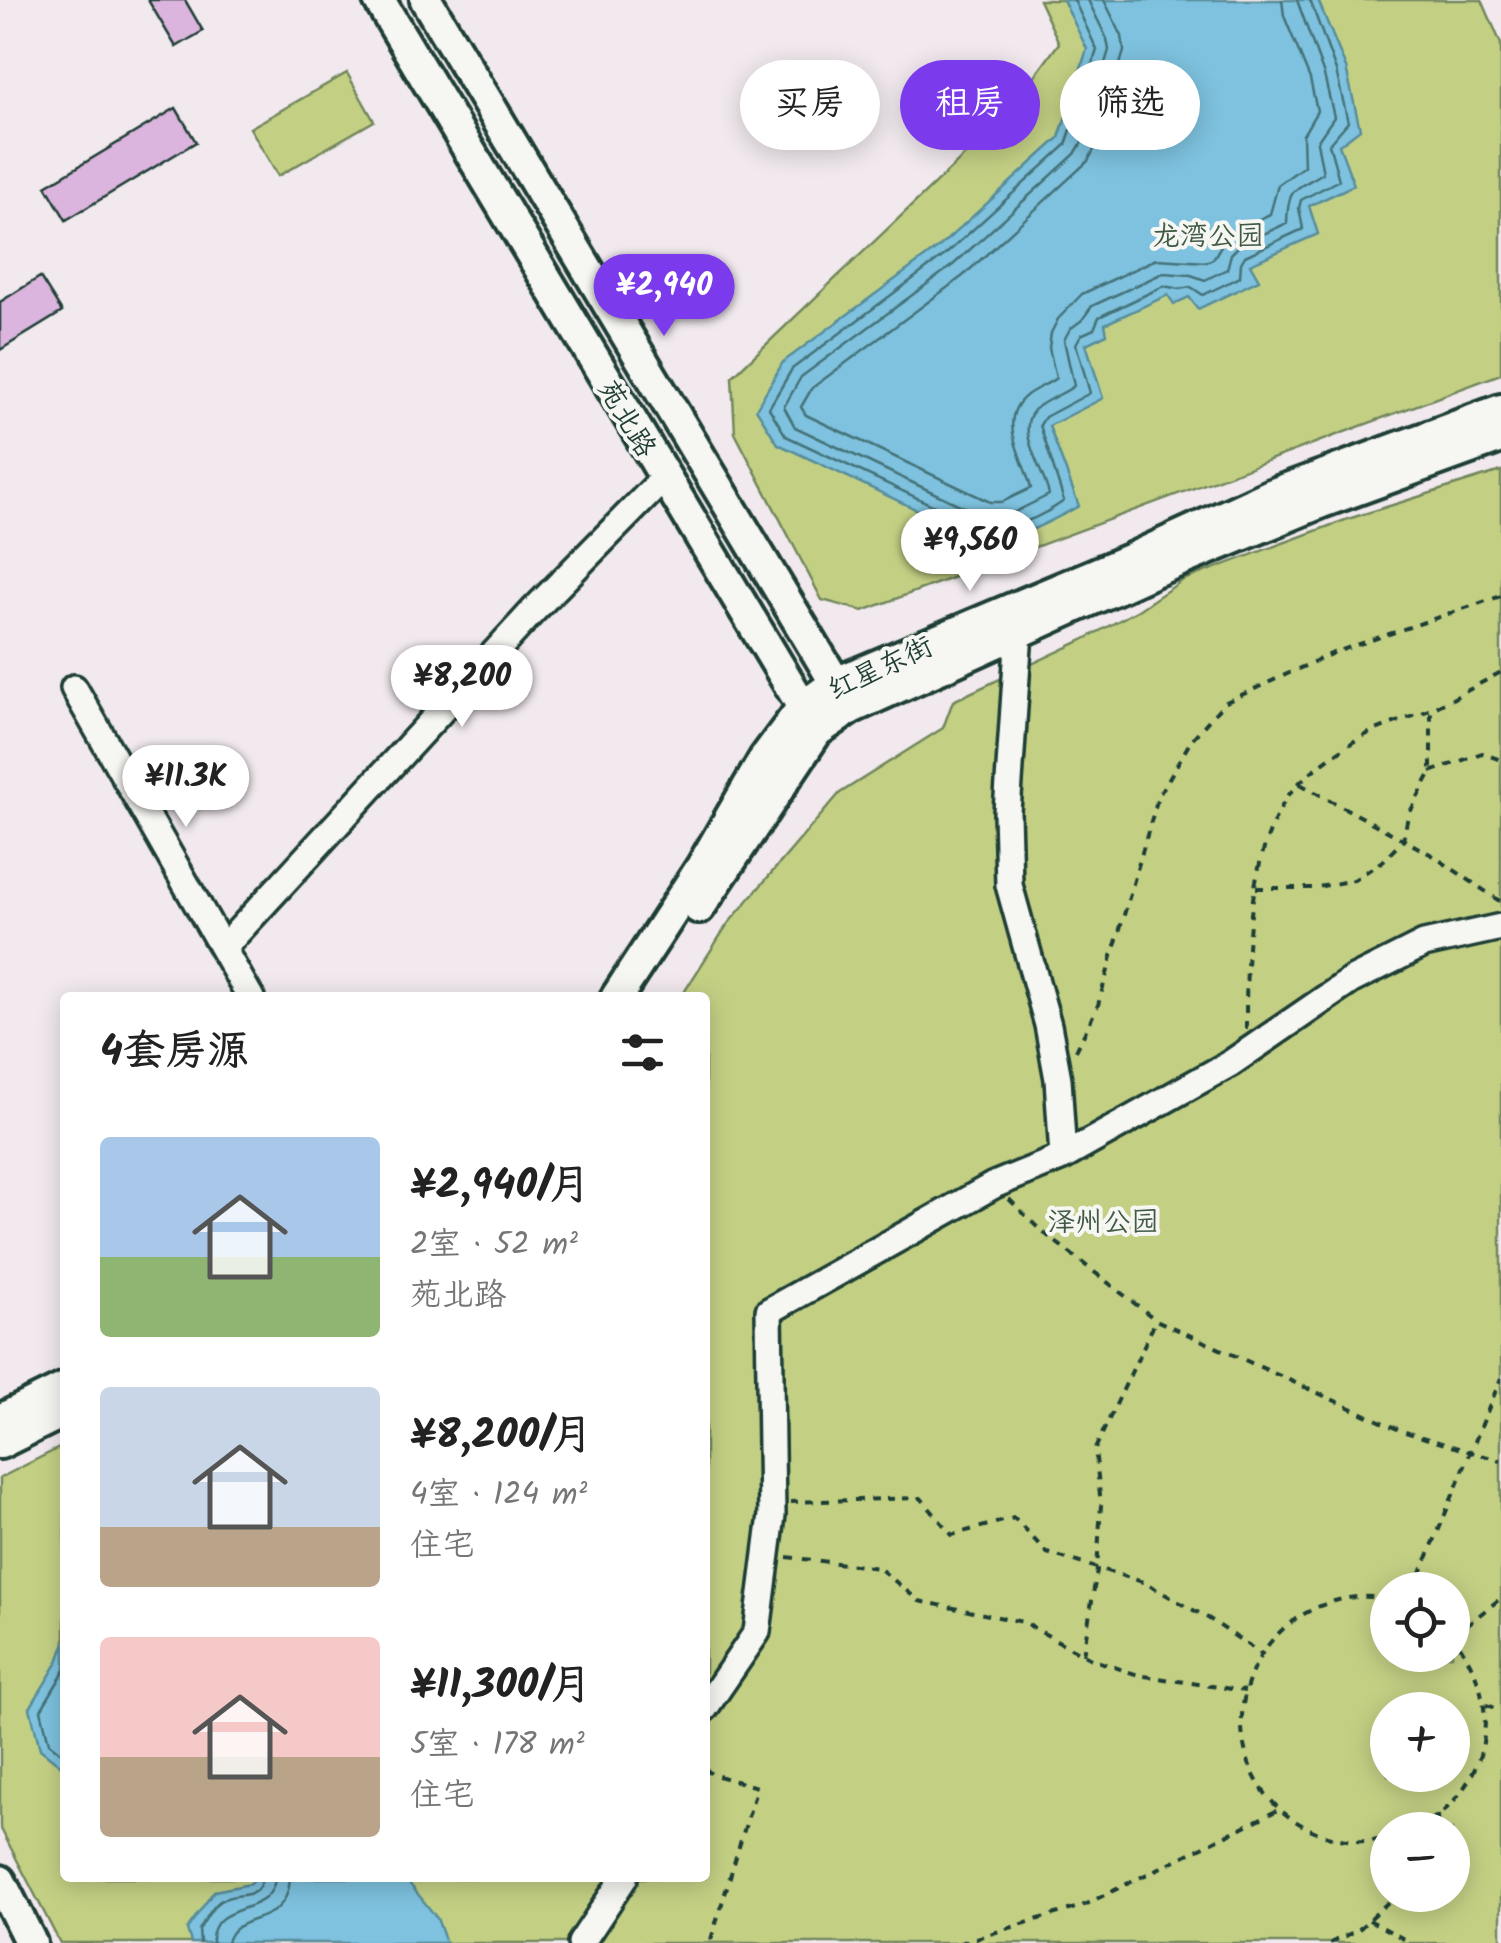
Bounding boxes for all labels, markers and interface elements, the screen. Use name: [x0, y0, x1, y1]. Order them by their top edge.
chip: 买房: [740, 60, 880, 150]
chip: 租房: [900, 60, 1040, 150]
chip: 筛选: [1060, 60, 1200, 150]
park label: 龙湾公园: [1152, 215, 1264, 260]
pin: ¥2,940: [583, 254, 745, 339]
text: ¥2,940: [616, 261, 712, 312]
street label: 苑北路: [585, 372, 667, 467]
pin: ¥9,560: [889, 509, 1051, 594]
text: ¥9,560: [923, 516, 1017, 567]
street label: 红星东街: [821, 625, 941, 713]
pin: ¥8,200: [381, 645, 543, 730]
text: ¥8,200: [413, 652, 511, 703]
pin: ¥11.3K: [105, 745, 267, 830]
text: ¥11.3K: [144, 752, 228, 803]
text: 4套房源: [100, 1019, 249, 1086]
icon: filters: [615, 1025, 670, 1080]
text: ¥2,940/月: [410, 1153, 591, 1220]
icon: home: [180, 1177, 300, 1297]
park label: 泽州公园: [1047, 1201, 1159, 1246]
text: 2室 · 52 m²: [410, 1220, 578, 1271]
text: 苑北路: [410, 1271, 506, 1322]
text: ¥8,200/月: [410, 1403, 593, 1470]
icon: home: [180, 1427, 300, 1547]
text: 4室 · 124 m²: [410, 1470, 587, 1521]
text: 住宅: [410, 1521, 474, 1572]
map controls: [1370, 1572, 1470, 1912]
button: locate: [1370, 1572, 1470, 1672]
text: ¥11,300/月: [410, 1653, 592, 1720]
icon: home: [180, 1677, 300, 1797]
button: +: [1370, 1692, 1470, 1792]
text: 5室 · 178 m²: [410, 1720, 585, 1771]
text: 住宅: [410, 1771, 474, 1822]
button: −: [1370, 1812, 1470, 1912]

